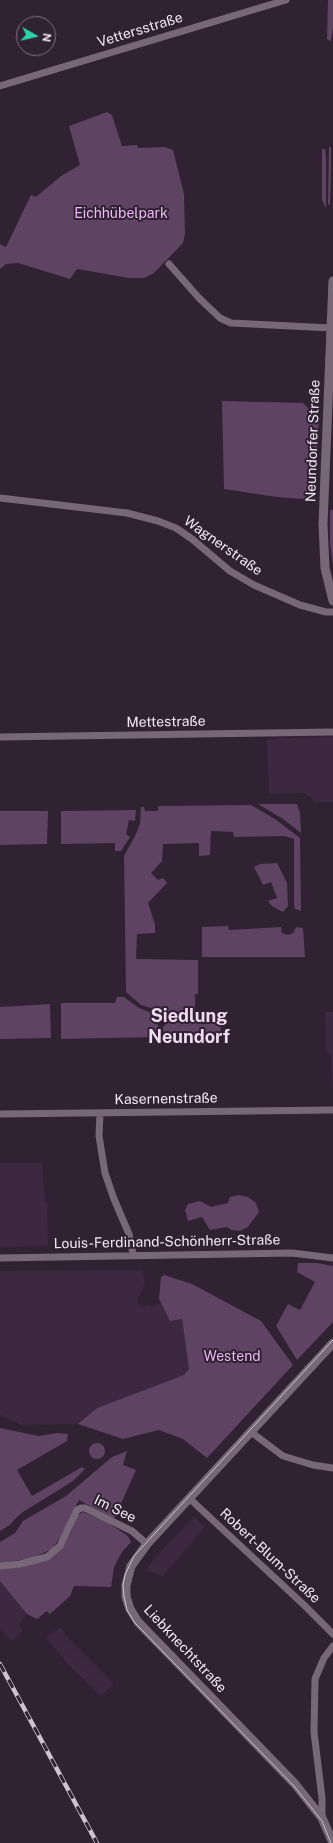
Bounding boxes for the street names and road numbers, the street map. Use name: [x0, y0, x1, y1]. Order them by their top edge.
street label: Vettersstraße: [95, 9, 185, 51]
street label: Neundorfer Straße: [302, 380, 324, 502]
street label: Wagnerstraße: [180, 513, 266, 579]
street label: Mettestraße: [126, 713, 206, 731]
street label: Kasernenstraße: [114, 1090, 218, 1108]
street label: Louis-Ferdinand-Schönherr-Straße: [53, 1232, 281, 1252]
street label: Im See: [91, 1492, 139, 1526]
street label: Robert-Blum-Straße: [216, 1505, 324, 1607]
street label: Liebknechtstraße: [140, 1602, 230, 1696]

